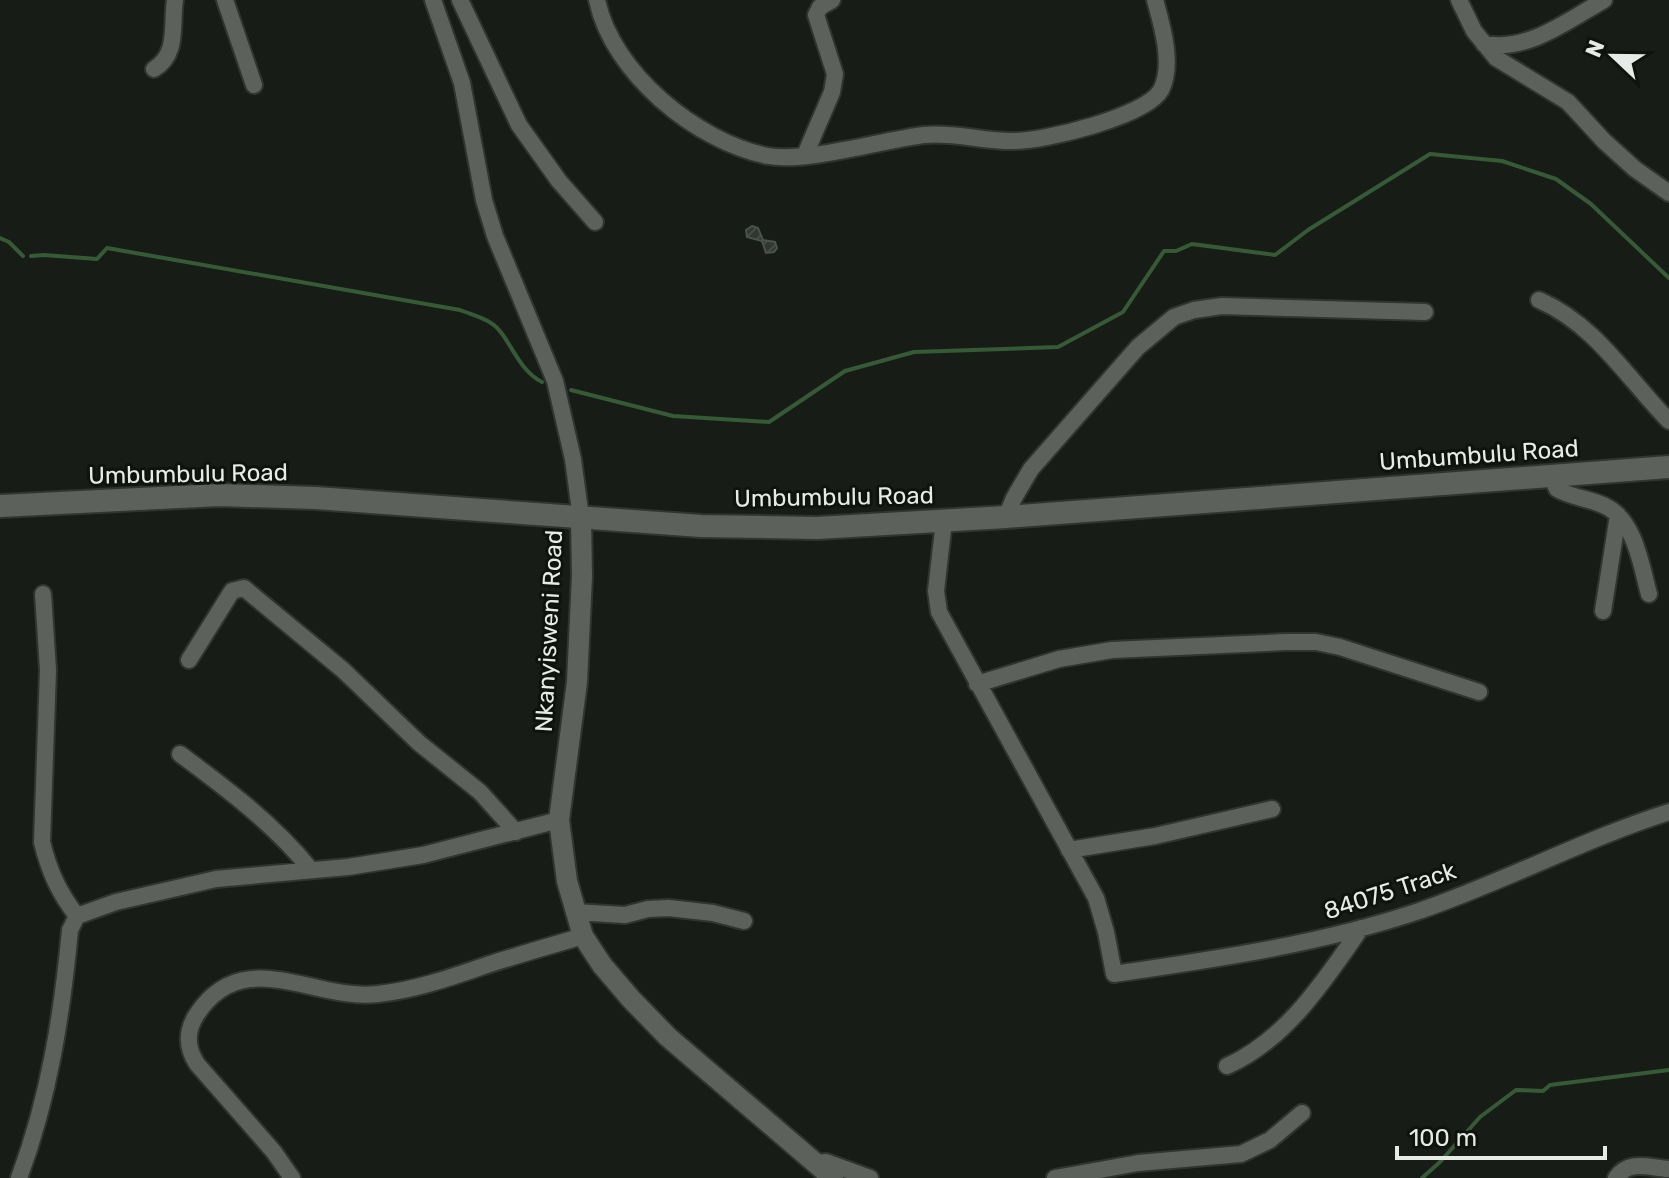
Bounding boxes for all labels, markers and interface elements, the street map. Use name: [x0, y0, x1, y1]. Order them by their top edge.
north arrow: [1573, 16, 1653, 96]
text: N: [1579, 36, 1610, 61]
street label: Umbumbulu Road: [1378, 434, 1580, 476]
street label: Umbumbulu Road: [88, 458, 288, 490]
street label: Umbumbulu Road: [734, 481, 934, 513]
street label: Nkanyisweni Road: [530, 529, 568, 733]
street label: 84075 Track: [1321, 856, 1460, 925]
scale bar: [1397, 1110, 1605, 1160]
text: 100 m: [1409, 1124, 1477, 1152]

